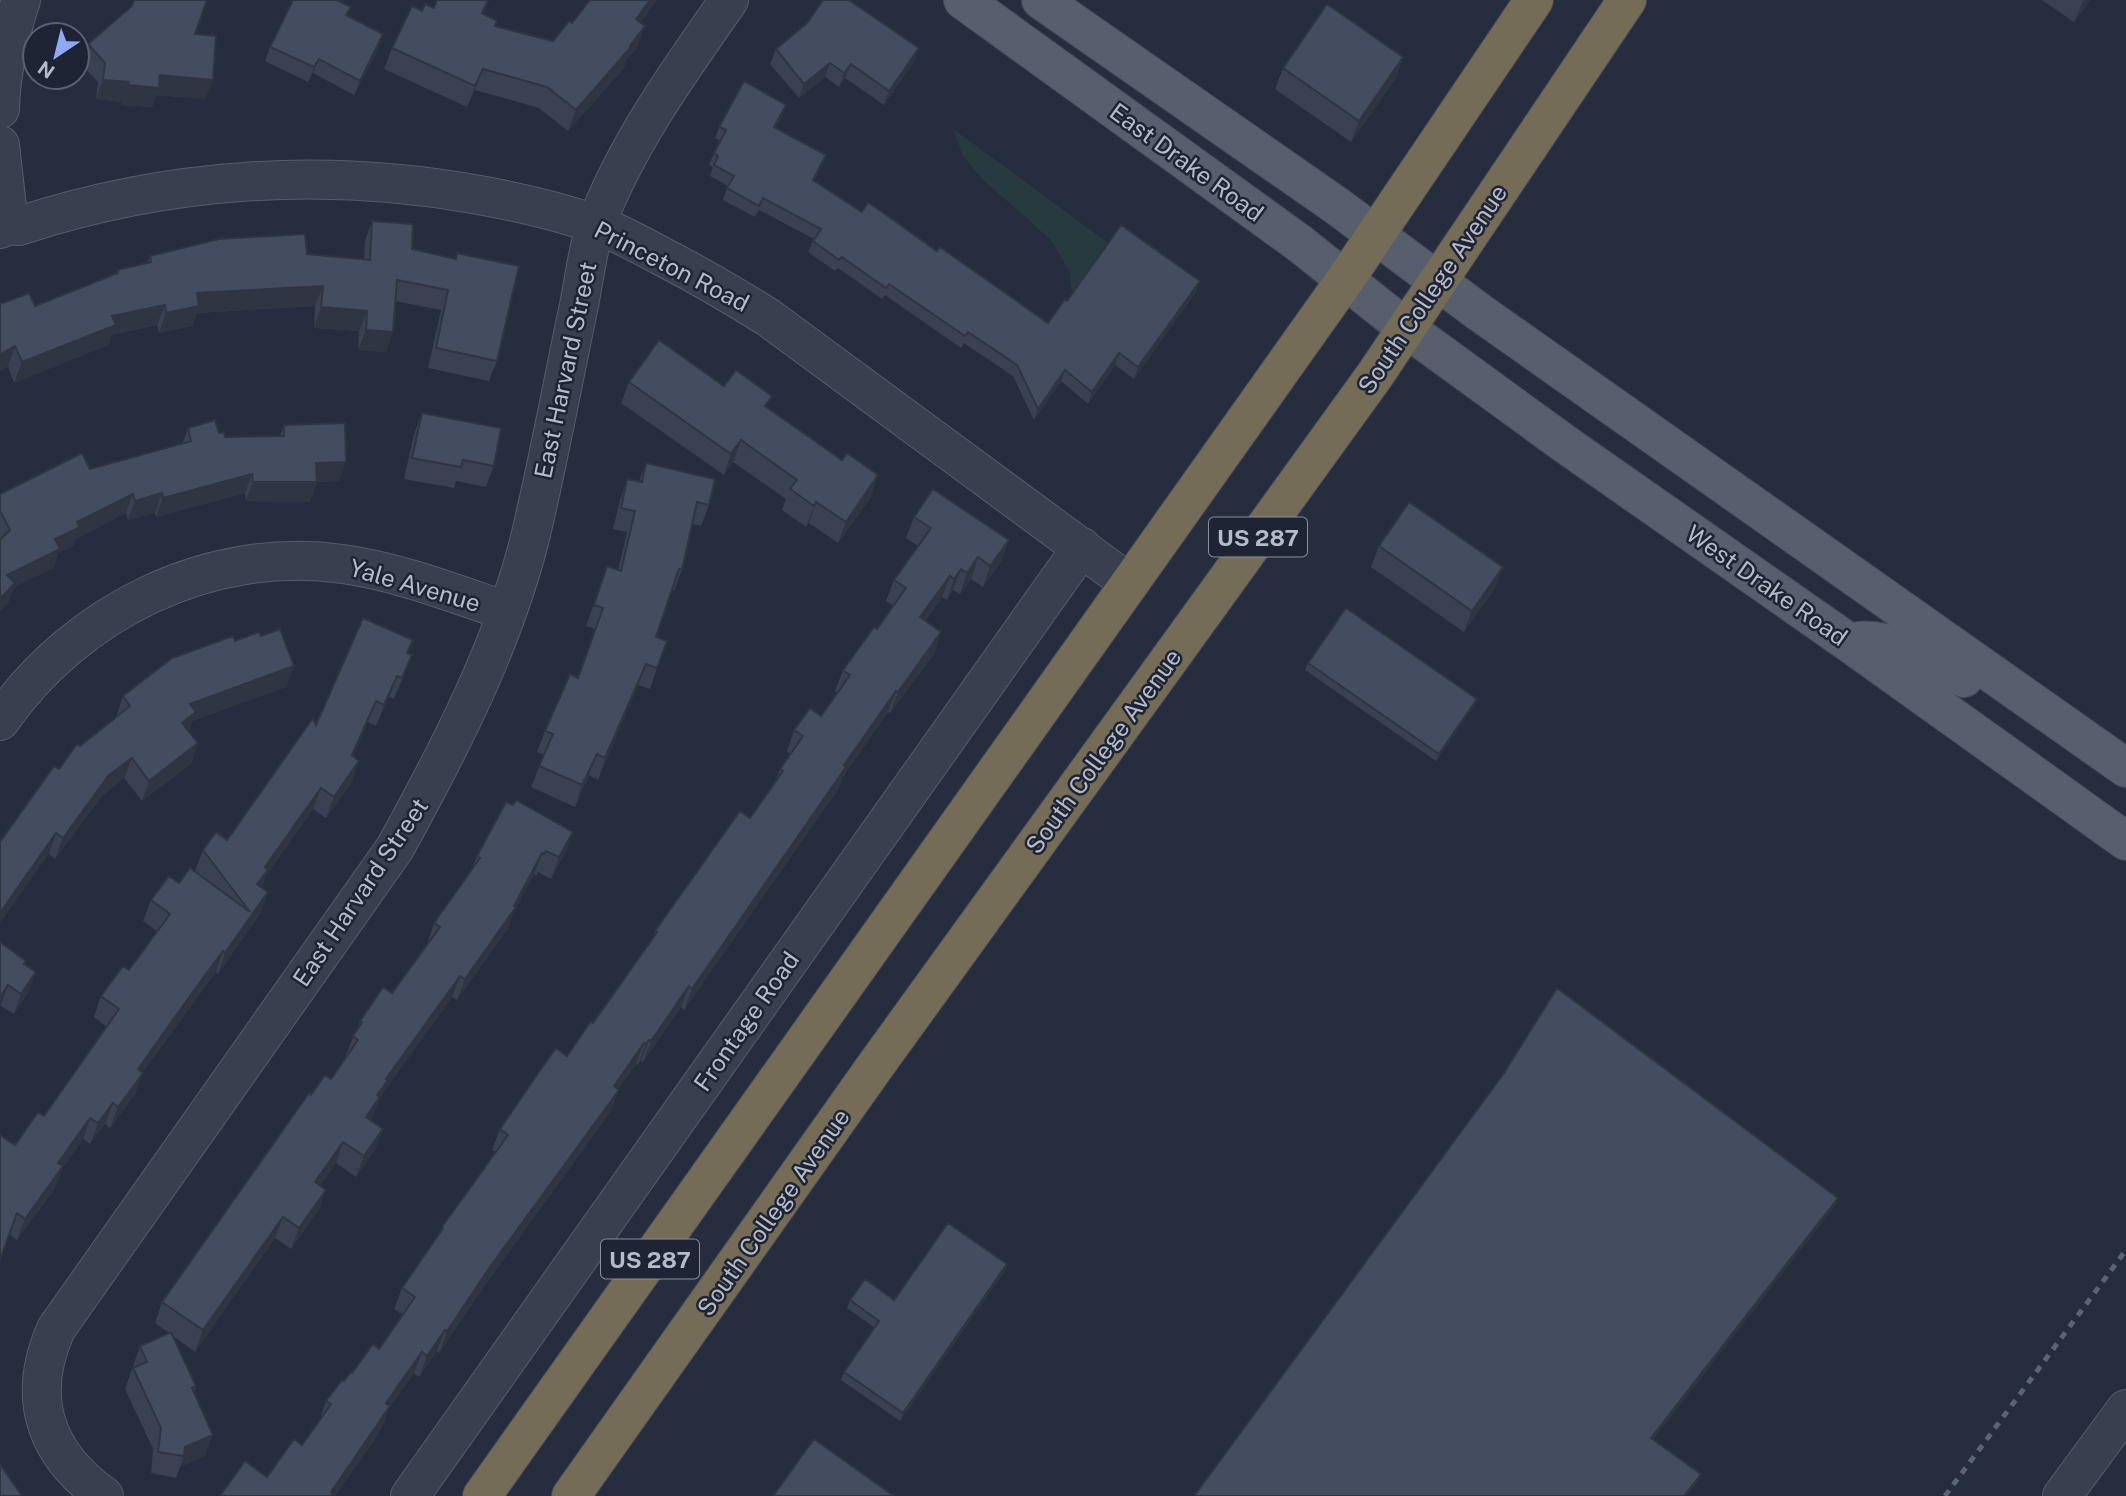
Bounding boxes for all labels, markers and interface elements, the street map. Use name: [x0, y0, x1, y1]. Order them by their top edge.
north arrow: [21, 21, 91, 91]
text: N: [34, 57, 59, 83]
street label: East Drake Road: [1105, 97, 1269, 227]
street label: South College Avenue: [1352, 179, 1512, 399]
street label: Princeton Road: [590, 215, 754, 317]
street label: East Harvard Street: [528, 259, 602, 481]
road number: US 287: [1209, 517, 1307, 556]
street label: West Drake Road: [1681, 519, 1853, 651]
street label: Yale Avenue: [346, 553, 484, 617]
street label: South College Avenue: [1019, 643, 1187, 859]
street label: East Harvard Street: [287, 793, 433, 991]
street label: Frontage Road: [688, 946, 804, 1096]
street label: South College Avenue: [691, 1103, 855, 1321]
road number: US 287: [601, 1240, 699, 1278]

